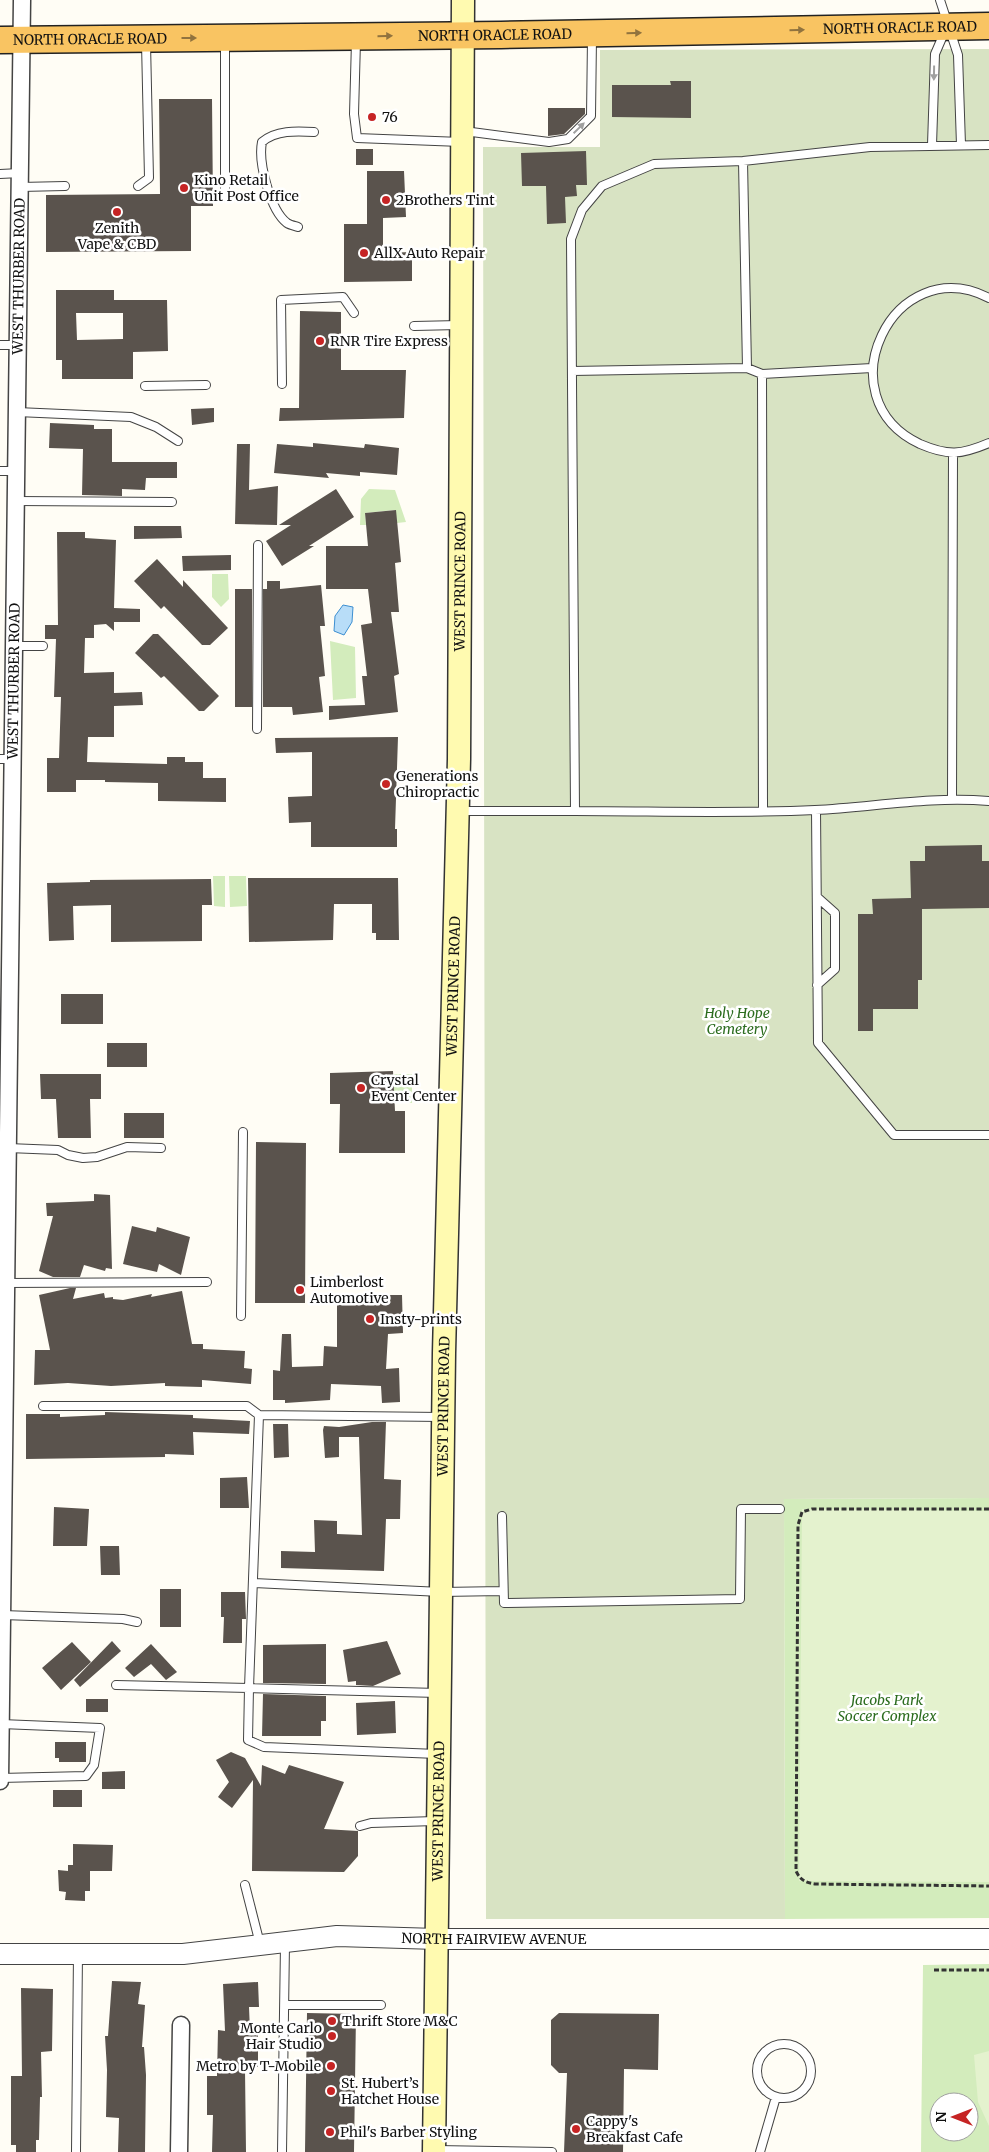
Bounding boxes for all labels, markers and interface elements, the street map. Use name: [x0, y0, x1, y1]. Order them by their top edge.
street label: NORTH ORACLE ROAD: [823, 17, 978, 38]
street label: NORTH ORACLE ROAD: [418, 25, 573, 45]
one-way arrow: [789, 25, 805, 33]
one-way arrow: [626, 28, 642, 36]
street label: NORTH ORACLE ROAD: [13, 29, 168, 49]
one-way arrow: [377, 32, 393, 40]
one-way arrow: [181, 34, 197, 42]
one-way arrow: [930, 65, 938, 81]
place label: 76: [382, 108, 398, 126]
marker: 76: [366, 111, 378, 123]
one-way arrow: [573, 122, 585, 134]
place label: Kino Retail Unit Post Office: [194, 171, 299, 205]
marker: Kino Retail Unit Post Office: [178, 182, 190, 194]
place label: 2Brothers Tint: [396, 191, 495, 209]
marker: 2Brothers Tint: [380, 194, 392, 206]
street label: WEST THURBER ROAD: [9, 197, 29, 355]
marker: Zenith Vape & CBD: [111, 206, 123, 218]
place label: Zenith Vape & CBD: [77, 219, 157, 253]
place label: AllX Auto Repair: [373, 244, 485, 262]
marker: AllX Auto Repair: [358, 247, 370, 259]
place label: RNR Tire Express: [330, 332, 448, 350]
marker: RNR Tire Express: [314, 335, 326, 347]
street label: WEST PRINCE ROAD: [451, 511, 469, 652]
street label: WEST THURBER ROAD: [4, 602, 24, 760]
place label: Generations Chiropractic: [396, 767, 479, 801]
marker: Generations Chiropractic: [380, 778, 392, 790]
street label: WEST PRINCE ROAD: [442, 915, 464, 1057]
park label: Holy Hope Cemetery: [703, 1004, 770, 1038]
place label: Crystal Event Center: [371, 1071, 457, 1105]
marker: Crystal Event Center: [355, 1082, 367, 1094]
place label: Limberlost Automotive: [309, 1273, 389, 1307]
marker: Limberlost Automotive: [294, 1284, 306, 1296]
place label: Insty-prints: [380, 1310, 462, 1328]
marker: Insty-prints: [364, 1313, 376, 1325]
street label: WEST PRINCE ROAD: [433, 1335, 453, 1477]
park label: Jacobs Park Soccer Complex: [837, 1691, 937, 1725]
street label: WEST PRINCE ROAD: [428, 1740, 448, 1882]
street label: NORTH FAIRVIEW AVENUE: [401, 1929, 586, 1948]
place label: Thrift Store M&C: [342, 2012, 458, 2030]
marker: Thrift Store M&C: [326, 2015, 338, 2027]
place label: Monte Carlo Hair Studio: [240, 2019, 322, 2053]
marker: Monte Carlo Hair Studio: [326, 2030, 338, 2042]
place label: Metro by T-Mobile: [196, 2057, 321, 2075]
marker: Metro by T-Mobile: [325, 2060, 337, 2072]
place label: St. Hubert’s Hatchet House: [341, 2074, 439, 2108]
marker: St. Hubert’s Hatchet House: [325, 2085, 337, 2097]
north arrow: [929, 2092, 979, 2142]
text: N: [932, 2111, 950, 2123]
place label: Cappy's Breakfast Cafe: [586, 2112, 683, 2146]
place label: Phil's Barber Styling: [340, 2123, 477, 2141]
marker: Cappy's Breakfast Cafe: [570, 2123, 582, 2135]
marker: Phil's Barber Styling: [324, 2126, 336, 2138]

